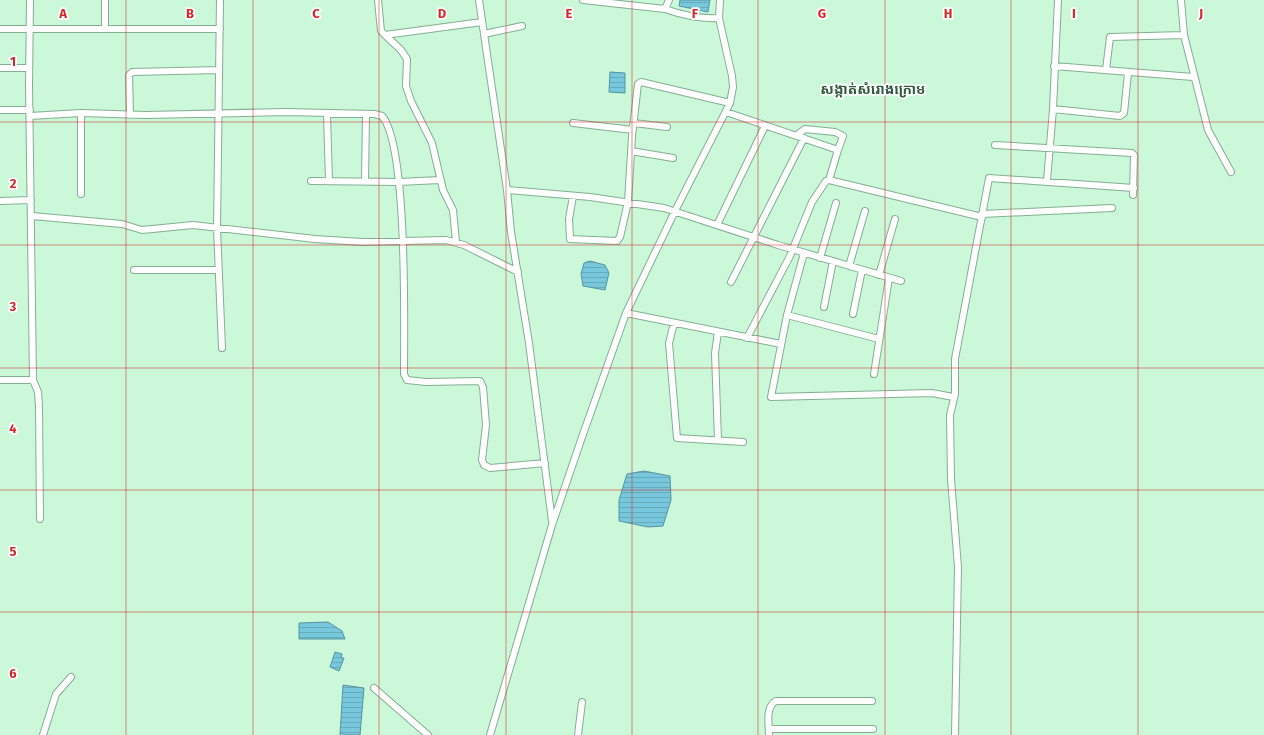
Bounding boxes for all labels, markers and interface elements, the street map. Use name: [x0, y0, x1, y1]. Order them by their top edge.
text: A: [58, 6, 67, 21]
text: B: [186, 6, 194, 21]
text: C: [312, 6, 320, 21]
text: D: [438, 6, 447, 21]
text: E: [566, 6, 573, 21]
text: F: [692, 6, 699, 21]
text: G: [818, 6, 826, 21]
text: H: [944, 6, 952, 21]
text: I: [1072, 6, 1076, 21]
text: J: [1198, 6, 1203, 21]
text: 1: [10, 54, 16, 69]
district label: សង្កាត់សំរោងក្រោម: [820, 81, 926, 98]
text: 2: [10, 176, 17, 191]
text: 3: [9, 299, 17, 314]
text: 4: [9, 421, 17, 436]
text: 5: [10, 544, 17, 559]
text: 6: [9, 666, 17, 681]

